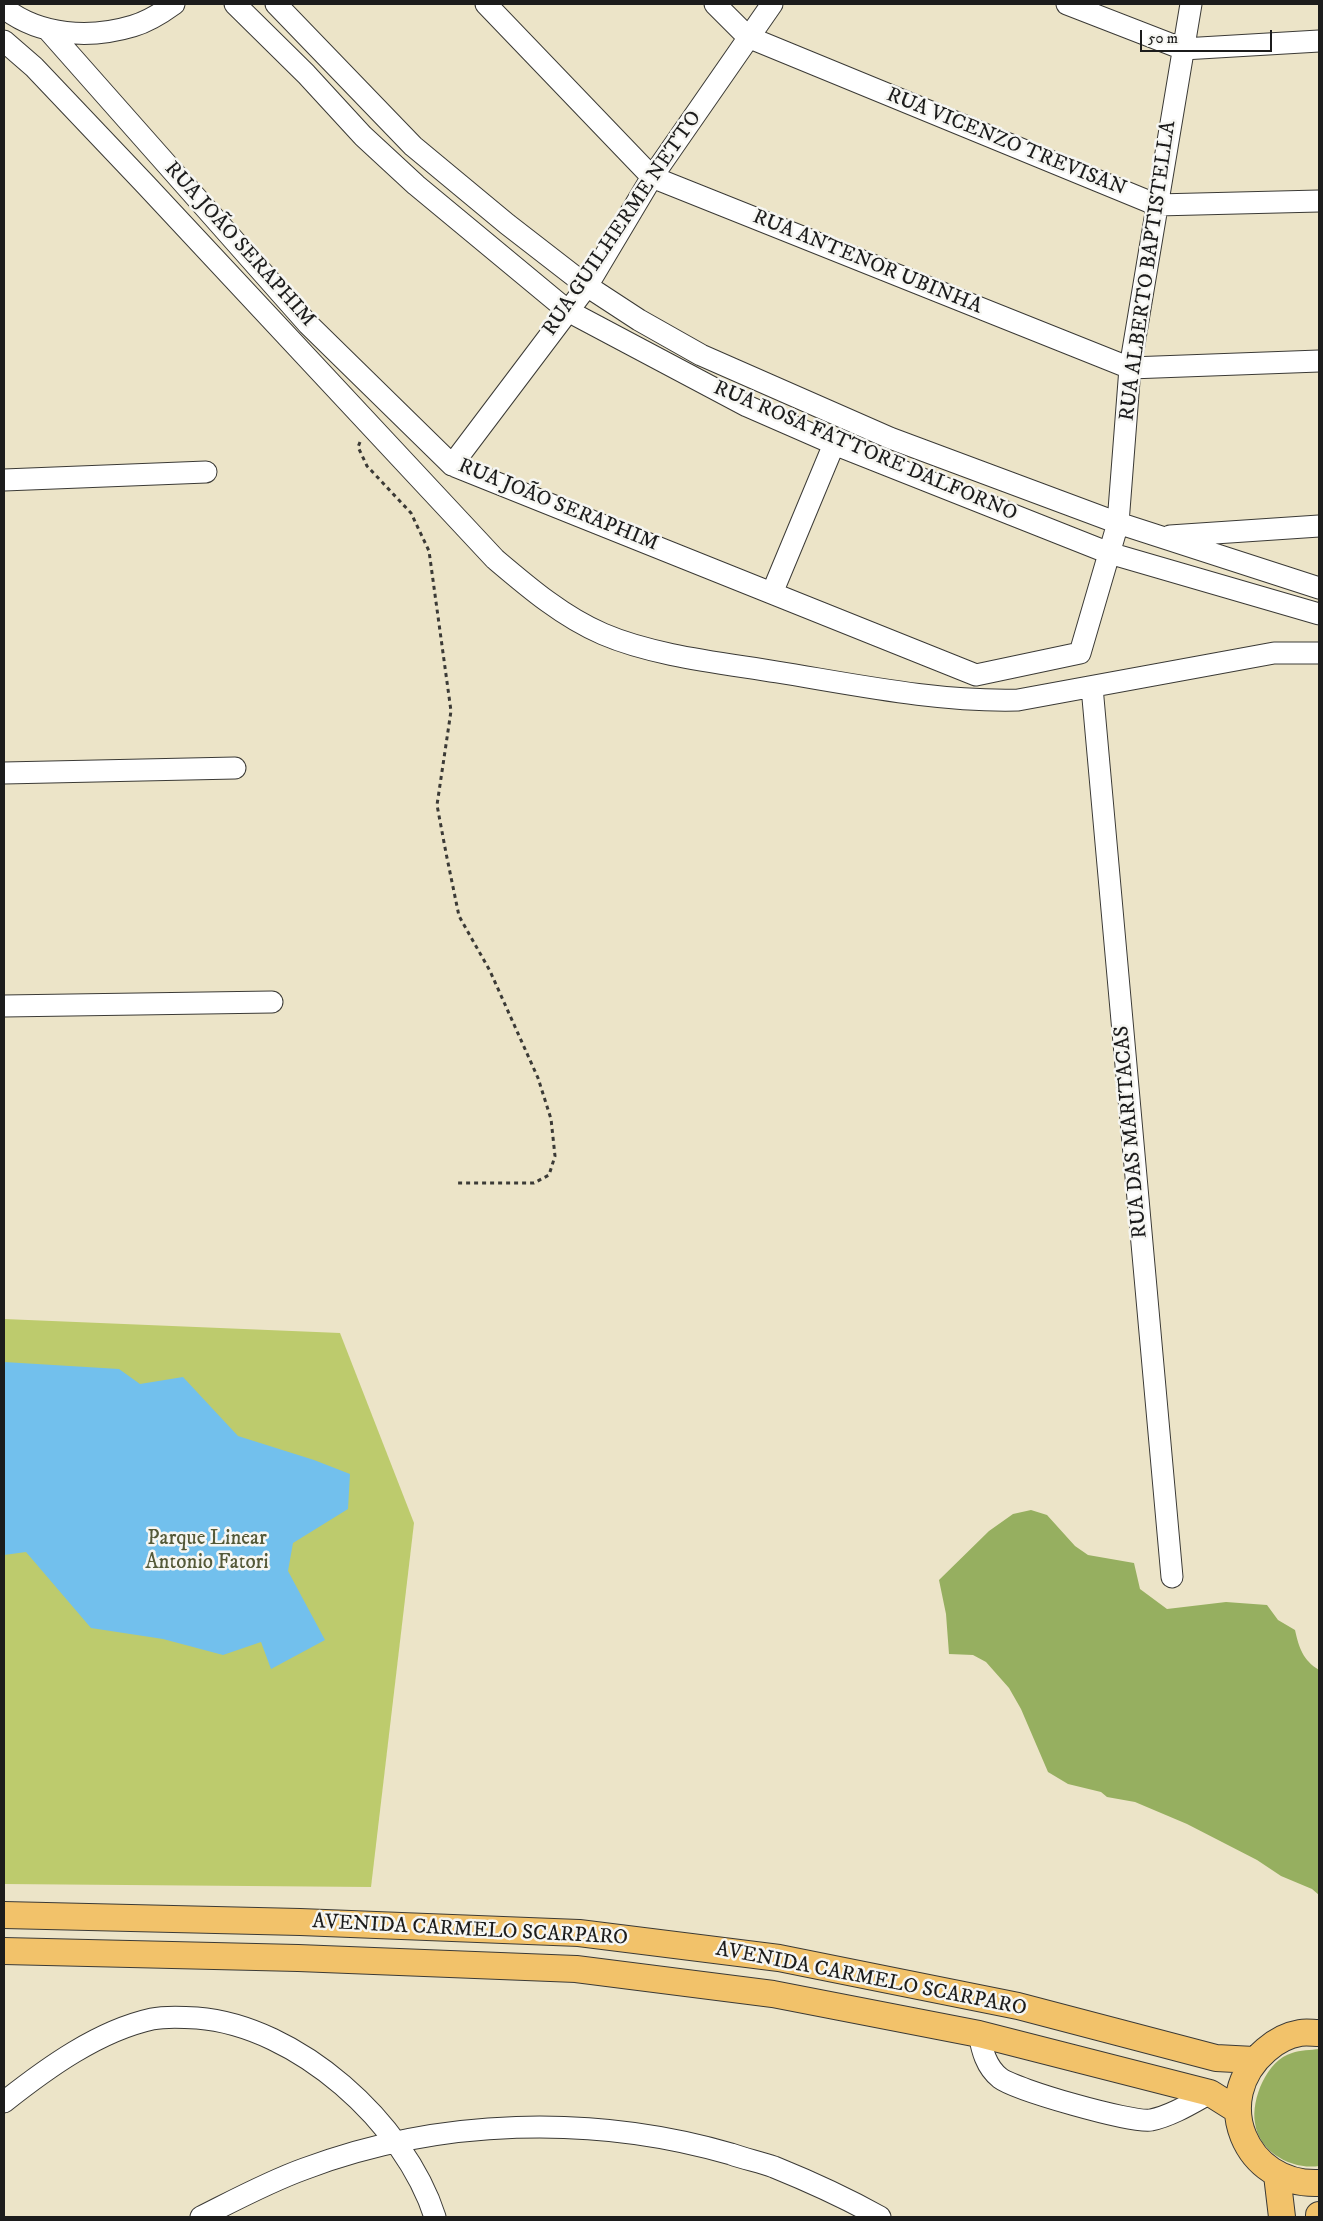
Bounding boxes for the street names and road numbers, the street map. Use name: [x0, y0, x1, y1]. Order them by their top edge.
street label: RUA VICENZO TREVISAN: [882, 83, 1130, 203]
street label: RUA GUILHERME NETTO: [538, 107, 708, 341]
street label: RUA ALBERTO BAPTISTELLA: [1115, 119, 1183, 423]
street label: RUA JOÃO SERAPHIM: [158, 157, 320, 333]
street label: RUA ANTENOR UBINHA: [749, 205, 985, 321]
street label: RUA ROSA FATTORE DALFORNO: [709, 376, 1021, 528]
street label: RUA JOÃO SERAPHIM: [454, 454, 662, 558]
street label: RUA DAS MARITACAS: [1110, 1025, 1154, 1239]
street label: AVENIDA CARMELO SCARPARO: [312, 1910, 628, 1952]
street label: AVENIDA CARMELO SCARPARO: [714, 1937, 1028, 2023]

